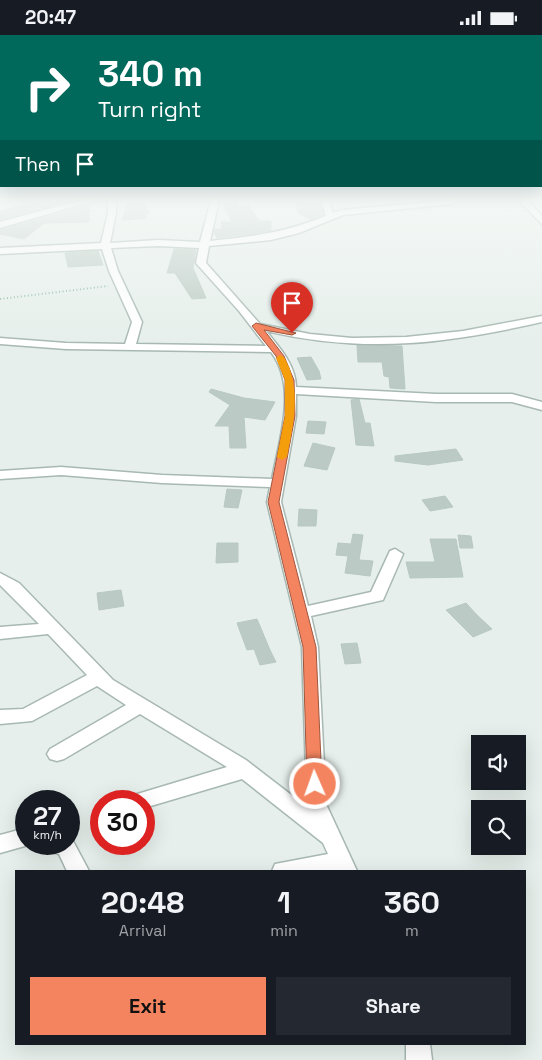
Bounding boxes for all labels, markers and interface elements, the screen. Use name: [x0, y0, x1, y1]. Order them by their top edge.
text: 20:47: [25, 5, 76, 30]
text: 340 m: [98, 52, 203, 96]
icon: right: [15, 55, 80, 120]
text: Turn right: [98, 95, 201, 123]
icon: arrive: [71, 150, 99, 178]
text: Then: [15, 152, 61, 177]
pin: [271, 282, 313, 333]
icon: arrive: [278, 289, 306, 317]
map controls: [471, 735, 526, 855]
button: sound: [471, 735, 526, 790]
position arrow: [288, 757, 340, 809]
speed limit sign: 30: [90, 790, 155, 855]
text: 27: [33, 800, 62, 832]
button: search: [471, 800, 526, 855]
text: km/h: [33, 827, 62, 843]
text: 20:48: [101, 883, 184, 922]
text: 1: [277, 883, 291, 922]
text: 360: [384, 883, 440, 922]
text: Arrival: [119, 920, 166, 941]
text: min: [270, 920, 298, 941]
text: m: [405, 920, 419, 941]
button: Exit: [30, 977, 266, 1035]
button: Share: [276, 977, 511, 1035]

